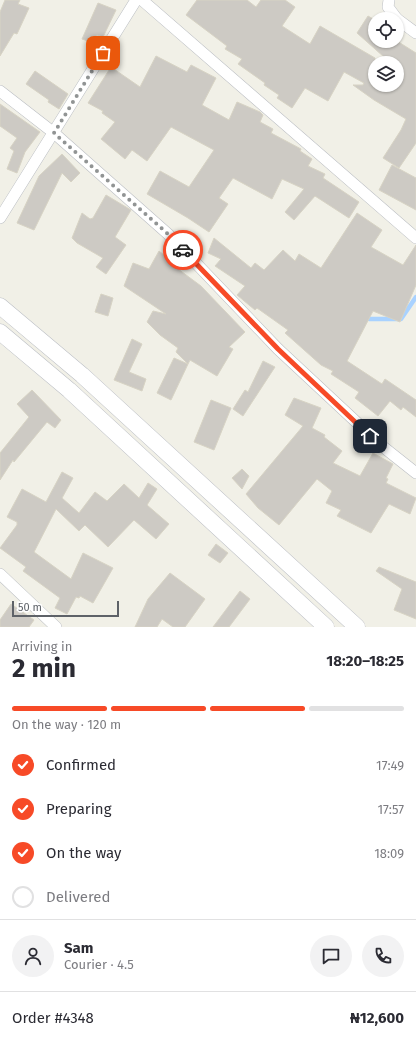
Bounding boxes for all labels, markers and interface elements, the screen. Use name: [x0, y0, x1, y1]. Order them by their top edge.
map controls: [368, 12, 404, 92]
button: locate: [368, 12, 404, 48]
pin: [86, 36, 120, 70]
icon: bag: [92, 42, 114, 64]
button: layers: [368, 56, 404, 92]
courier: [163, 230, 203, 270]
icon: car: [172, 239, 194, 261]
pin: [353, 419, 387, 453]
icon: home: [359, 425, 381, 447]
scale bar: [12, 599, 119, 618]
text: 50 m: [18, 601, 42, 614]
text: Arriving in: [12, 639, 72, 654]
text: 18:20–18:25: [326, 652, 404, 670]
text: 2 min: [12, 653, 76, 684]
text: On the way · 120 m: [12, 717, 121, 732]
icon: check: [12, 754, 34, 776]
text: Confirmed: [46, 756, 116, 774]
text: 17:49: [376, 758, 404, 773]
icon: check: [12, 798, 34, 820]
text: Preparing: [46, 800, 111, 818]
text: 17:57: [377, 802, 404, 817]
icon: check: [12, 842, 34, 864]
text: On the way: [46, 844, 121, 862]
text: 18:09: [374, 846, 404, 861]
text: Delivered: [46, 888, 110, 906]
button: person: [12, 935, 54, 977]
button: chat: [310, 935, 352, 977]
button: phone: [362, 935, 404, 977]
text: Sam: [64, 939, 93, 957]
text: Courier · 4.5: [64, 957, 134, 972]
text: Order #4348: [12, 1009, 94, 1027]
text: ₦12,600: [350, 1009, 404, 1027]

